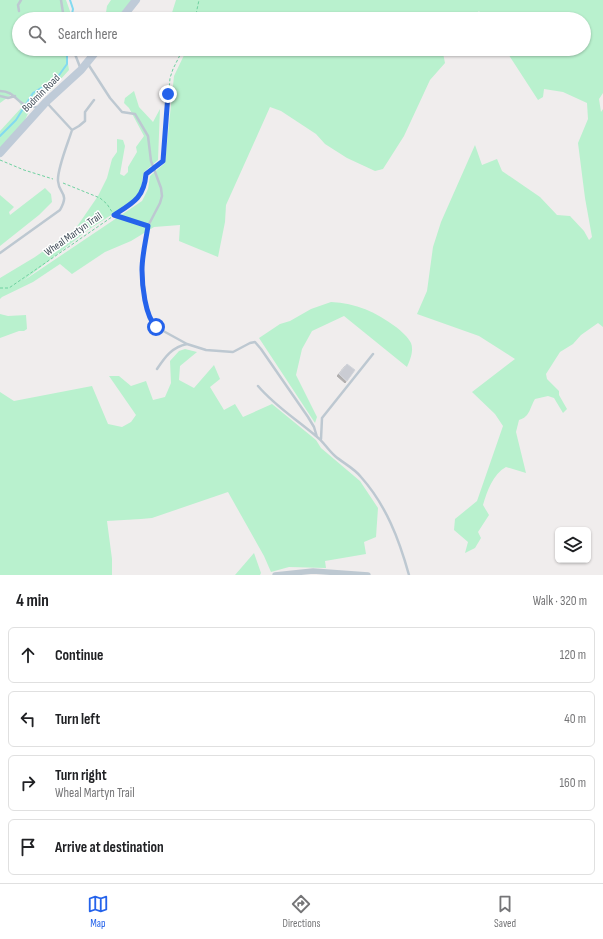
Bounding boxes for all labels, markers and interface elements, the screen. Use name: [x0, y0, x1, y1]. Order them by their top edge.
search box: [12, 12, 591, 56]
icon: search: [26, 23, 48, 45]
text: Search here: [58, 25, 118, 44]
street label: Bodmin Road: [19, 71, 63, 115]
route end: [159, 85, 177, 103]
street label: Wheal Martyn Trail: [42, 209, 104, 259]
route start: [147, 318, 165, 336]
map controls: [555, 527, 591, 563]
button: layers: [555, 527, 591, 563]
text: 4 min: [16, 591, 49, 611]
text: Walk · 320 m: [533, 593, 587, 609]
icon: ahead: [17, 644, 39, 666]
text: Continue: [55, 646, 104, 665]
text: 120 m: [560, 647, 586, 663]
icon: left: [17, 708, 39, 730]
text: Turn left: [55, 710, 100, 729]
text: 40 m: [564, 711, 586, 727]
text: Turn right: [55, 766, 107, 785]
icon: right: [17, 772, 39, 794]
text: 160 m: [560, 775, 586, 791]
text: Wheal Martyn Trail: [55, 785, 135, 801]
icon: arrive: [17, 836, 39, 858]
text: Arrive at destination: [55, 838, 164, 857]
tab: Map: [87, 893, 109, 930]
tab: Directions: [283, 893, 320, 930]
tab: Saved: [494, 893, 516, 930]

